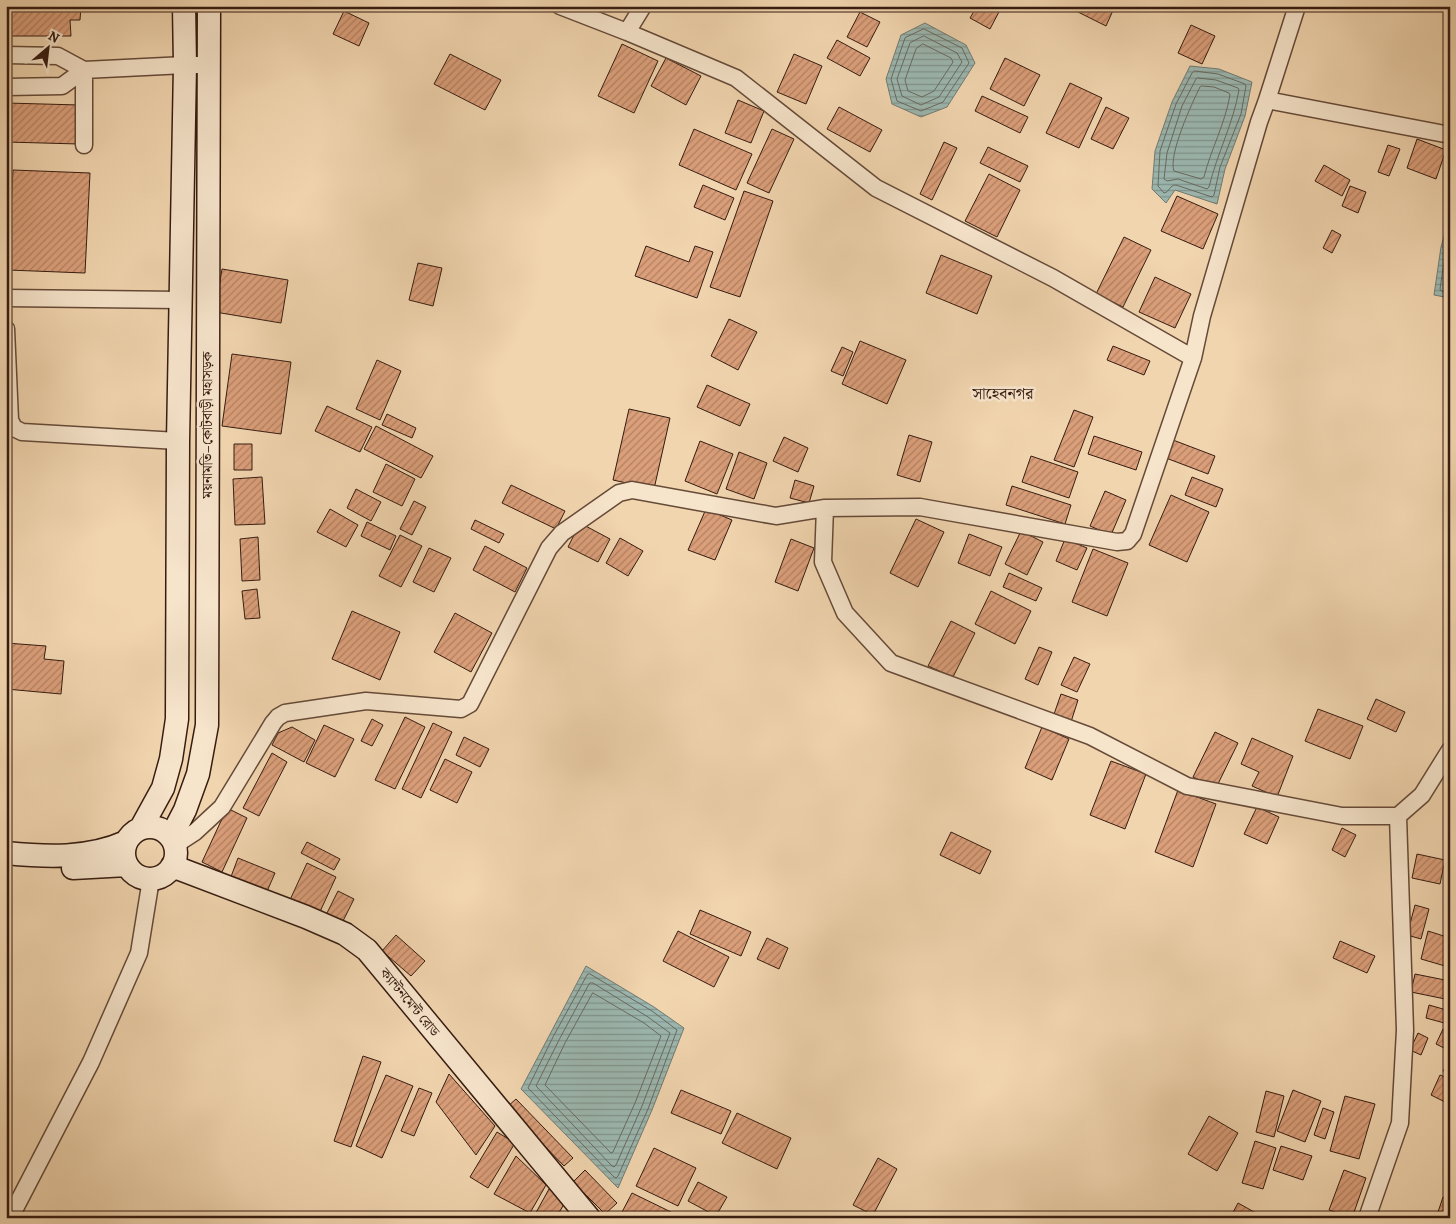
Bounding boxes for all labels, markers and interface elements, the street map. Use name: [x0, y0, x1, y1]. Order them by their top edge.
north arrow: [22, 22, 72, 72]
text: N: [45, 26, 63, 48]
street label: ময়নামতি–কোটবাড়ী মহাসড়ক: [198, 350, 217, 499]
district label: সাহেবনগর: [971, 383, 1034, 405]
street label: ক্যান্টনমেন্ট রোড: [375, 963, 445, 1042]

